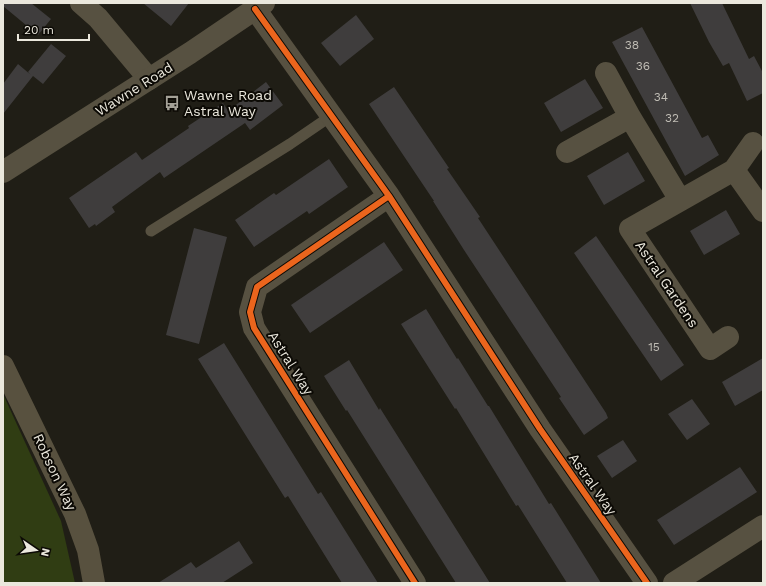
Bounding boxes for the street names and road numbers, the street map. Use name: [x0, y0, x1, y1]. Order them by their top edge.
street label: Wawne Road: [92, 59, 176, 119]
street label: Astral Gardens: [632, 238, 702, 330]
street label: Astral Way: [265, 328, 317, 398]
street label: Robson Way: [30, 431, 80, 514]
street label: Astral Way: [566, 450, 621, 519]

